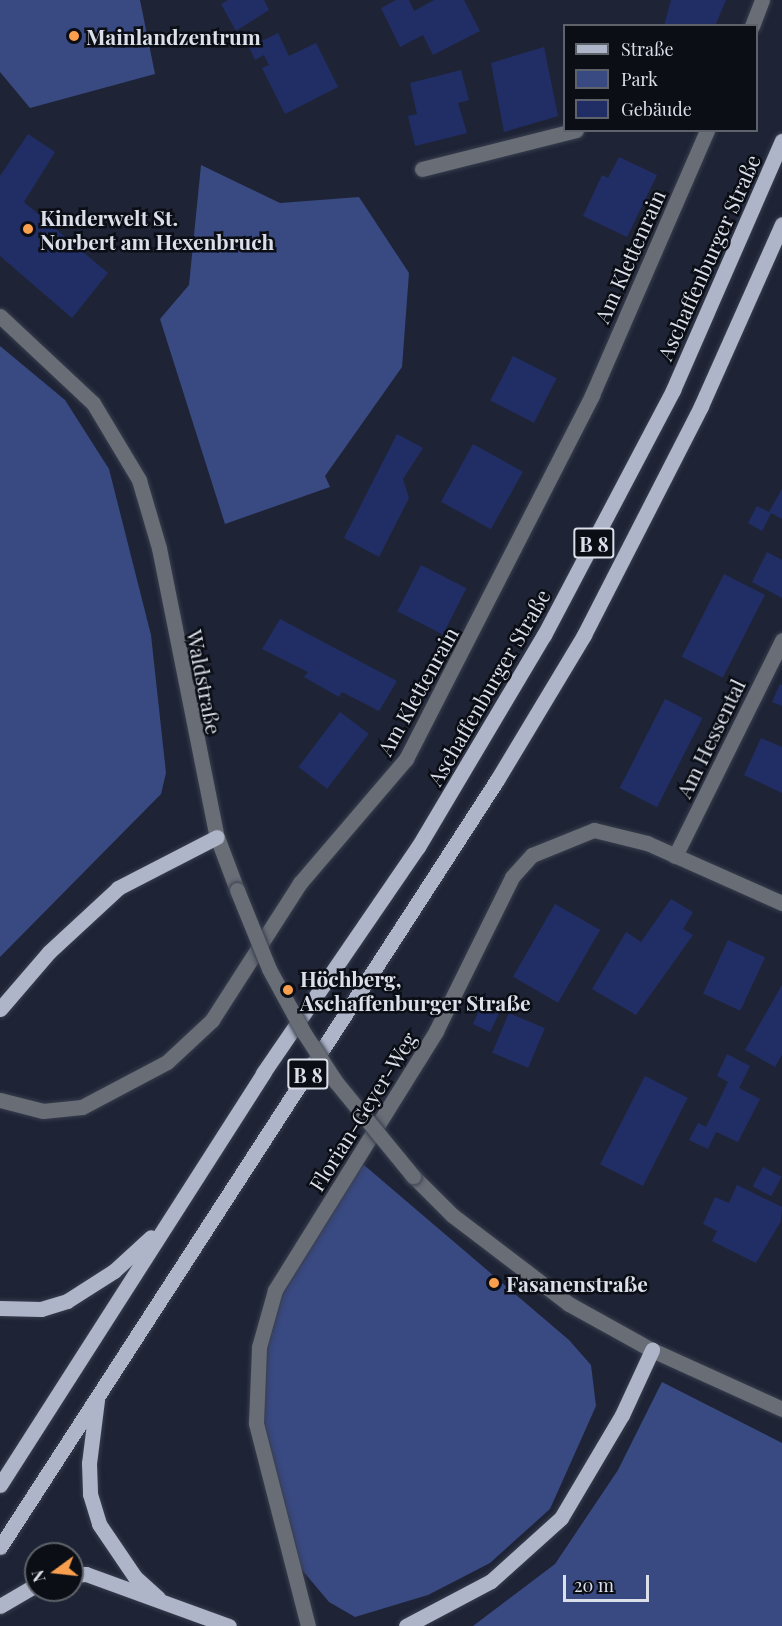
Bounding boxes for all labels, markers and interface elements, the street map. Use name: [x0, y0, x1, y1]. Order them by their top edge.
place label: Mainlandzentrum: [86, 23, 261, 49]
legend: [563, 24, 758, 132]
marker: Mainlandzentrum: [67, 29, 81, 43]
text: Straße: [621, 37, 674, 61]
text: Park: [621, 67, 658, 91]
text: Gebäude: [621, 97, 692, 121]
street label: Aschaffenburger Straße: [651, 150, 765, 364]
street label: Am Klettenrain: [588, 186, 670, 326]
place label: Kinderwelt St. Norbert am Hexenbruch: [40, 204, 275, 254]
marker: Kinderwelt St. Norbert am Hexenbruch: [21, 222, 35, 236]
road number: B 8: [573, 526, 615, 560]
street label: Aschaffenburger Straße: [421, 584, 555, 790]
street label: Am Klettenrain: [371, 622, 463, 760]
street label: Waldstraße: [183, 628, 227, 736]
street label: Am Hessental: [670, 674, 750, 802]
place label: Höchberg, Aschaffenburger Straße: [300, 965, 531, 1015]
marker: Höchberg, Aschaffenburger Straße: [281, 983, 295, 997]
street label: Florian-Geyer-Weg: [303, 1027, 421, 1195]
road number: B 8: [287, 1057, 329, 1091]
place label: Fasanenstraße: [506, 1270, 648, 1296]
marker: Fasanenstraße: [487, 1276, 501, 1290]
north arrow: [24, 1542, 84, 1602]
scale bar: [566, 1563, 652, 1601]
text: N: [26, 1568, 50, 1585]
text: 20 m: [574, 1573, 614, 1597]

